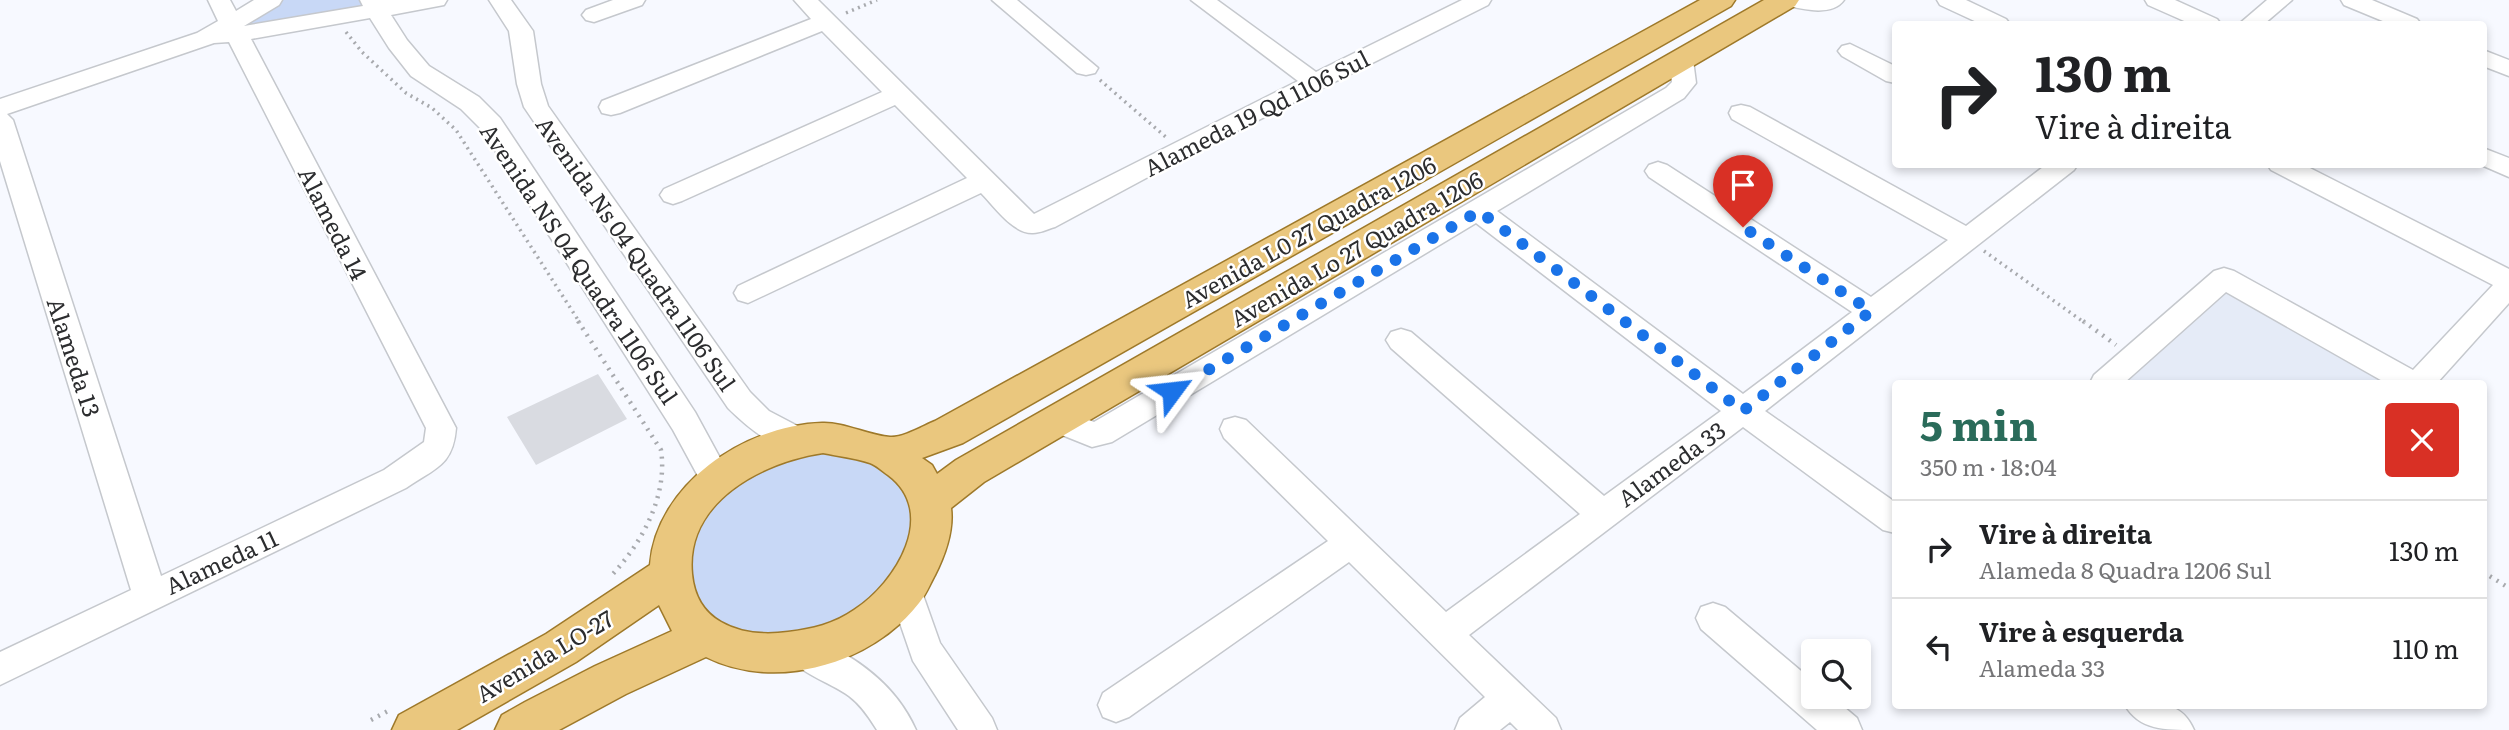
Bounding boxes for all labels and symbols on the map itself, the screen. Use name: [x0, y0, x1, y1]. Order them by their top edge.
street label: Alameda 19 Qd 1106 Sul: [1137, 40, 1375, 184]
street label: Avenida Ns 04 Quadra 1106 Sul: [529, 109, 745, 398]
street label: Avenida NS 04 Quadra 1106 Sul: [473, 116, 687, 411]
street label: Avenida L0 27 Quadra 1206: [1174, 147, 1442, 315]
pin: [1713, 155, 1773, 227]
street label: Alameda 14: [291, 160, 377, 286]
street label: Avenida Lo 27 Quadra 1206: [1223, 162, 1489, 334]
street label: Alameda 13: [40, 293, 110, 421]
position arrow: [1135, 354, 1209, 428]
street label: Alameda 33: [1610, 412, 1732, 514]
street label: Alameda 11: [159, 520, 283, 602]
street label: Avenida LO-27: [469, 600, 620, 710]

